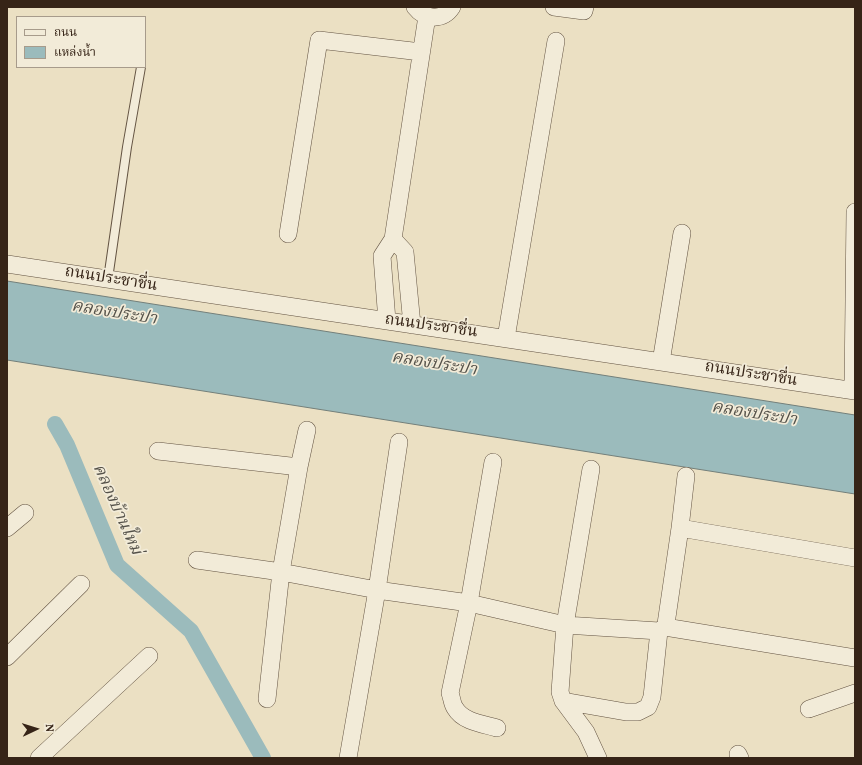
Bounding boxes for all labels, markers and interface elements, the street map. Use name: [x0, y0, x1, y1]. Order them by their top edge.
legend: [16, 16, 146, 68]
text: ถนน: [54, 25, 77, 41]
text: แหล่งน้ำ: [54, 45, 96, 61]
street label: ถนนประชาชื่น: [63, 263, 159, 297]
water label: คลองประปา: [70, 297, 158, 331]
street label: ถนนประชาชื่น: [383, 311, 479, 343]
water label: คลองประปา: [390, 348, 478, 382]
street label: ถนนประชาชื่น: [703, 358, 799, 392]
water label: คลองประปา: [710, 398, 798, 432]
water label: คลองบ้านใหม่: [87, 461, 145, 559]
north arrow: [16, 709, 56, 749]
text: N: [41, 724, 56, 733]

